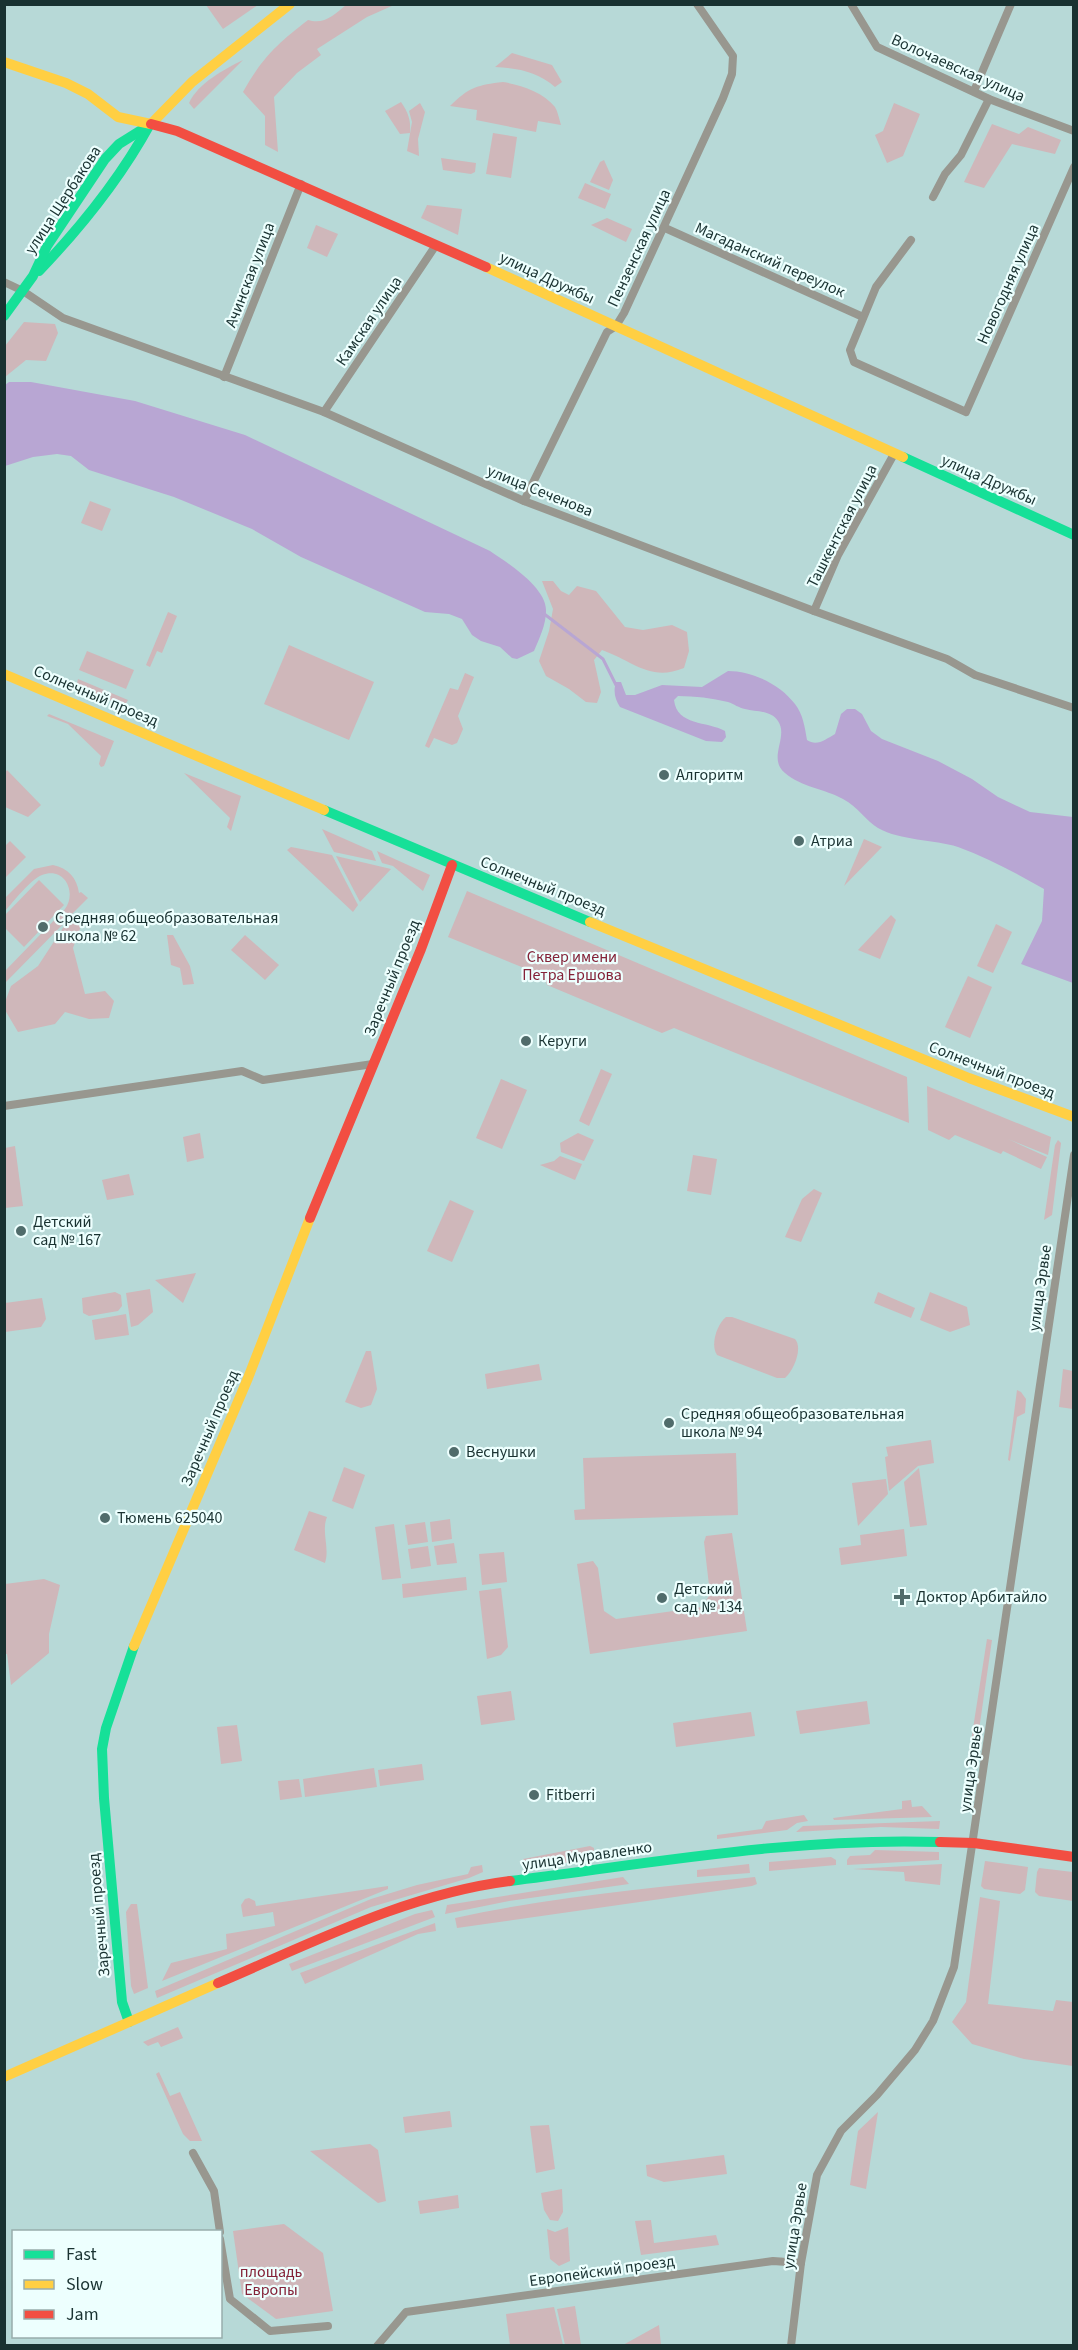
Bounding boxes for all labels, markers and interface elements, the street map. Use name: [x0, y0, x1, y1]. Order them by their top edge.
street label: Волочаевская улица: [888, 29, 1028, 107]
street label: улица Щербакова: [20, 141, 106, 259]
street label: Пензенская улица: [602, 185, 676, 311]
street label: Магаданский переулок: [692, 217, 849, 303]
street label: Ачинская улица: [220, 219, 280, 331]
street label: Новогодняя улица: [972, 220, 1044, 348]
street label: улица Дружбы: [496, 246, 598, 310]
street label: Камская улица: [331, 272, 407, 370]
street label: улица Дружбы: [938, 449, 1040, 511]
street label: улица Сеченова: [484, 460, 596, 522]
street label: Ташкентская улица: [801, 461, 883, 591]
street label: Солнечный проезд: [30, 660, 162, 732]
place label: Алгоритм: [676, 764, 744, 786]
marker: Алгоритм: [657, 768, 671, 782]
place label: Атриа: [811, 830, 853, 852]
marker: Атриа: [792, 834, 806, 848]
street label: Солнечный проезд: [477, 851, 609, 921]
place label: Средняя общеобразовательная школа № 62: [55, 907, 278, 947]
street label: Заречный проезд: [359, 916, 426, 1040]
marker: Средняя общеобразовательная школа № 62: [36, 920, 50, 934]
park label: Сквер имени Петра Ершова: [522, 946, 622, 986]
place label: Керуги: [538, 1030, 587, 1052]
marker: Керуги: [519, 1034, 533, 1048]
street label: Солнечный проезд: [926, 1036, 1059, 1104]
place label: Детский сад № 167: [33, 1211, 101, 1251]
marker: Детский сад № 167: [14, 1224, 28, 1238]
street label: улица Эрвье: [1023, 1243, 1057, 1333]
street label: Заречный проезд: [176, 1366, 245, 1489]
place label: Средняя общеобразовательная школа № 94: [681, 1403, 904, 1443]
marker: Средняя общеобразовательная школа № 94: [662, 1416, 676, 1430]
place label: Веснушки: [466, 1441, 536, 1463]
marker: Веснушки: [447, 1445, 461, 1459]
place label: Тюмень 625040: [117, 1507, 223, 1529]
marker: Тюмень 625040: [98, 1511, 112, 1525]
place label: Детский сад № 134: [674, 1578, 742, 1618]
place label: Доктор Арбитайло: [916, 1586, 1047, 1608]
marker: Доктор Арбитайло: [893, 1588, 911, 1606]
marker: Детский сад № 134: [655, 1591, 669, 1605]
street label: улица Эрвье: [954, 1724, 988, 1814]
place label: Fitberri: [546, 1784, 595, 1806]
marker: Fitberri: [527, 1788, 541, 1802]
street label: улица Муравленко: [521, 1836, 653, 1876]
street label: Заречный проезд: [83, 1852, 115, 1978]
street label: улица Эрвье: [777, 2181, 813, 2271]
legend: [12, 2230, 222, 2338]
text: Fast: [66, 2242, 97, 2267]
street label: Европейский проезд: [528, 2250, 677, 2292]
park label: площадь Европы: [240, 2261, 302, 2301]
text: Slow: [66, 2272, 103, 2297]
text: Jam: [66, 2302, 99, 2327]

